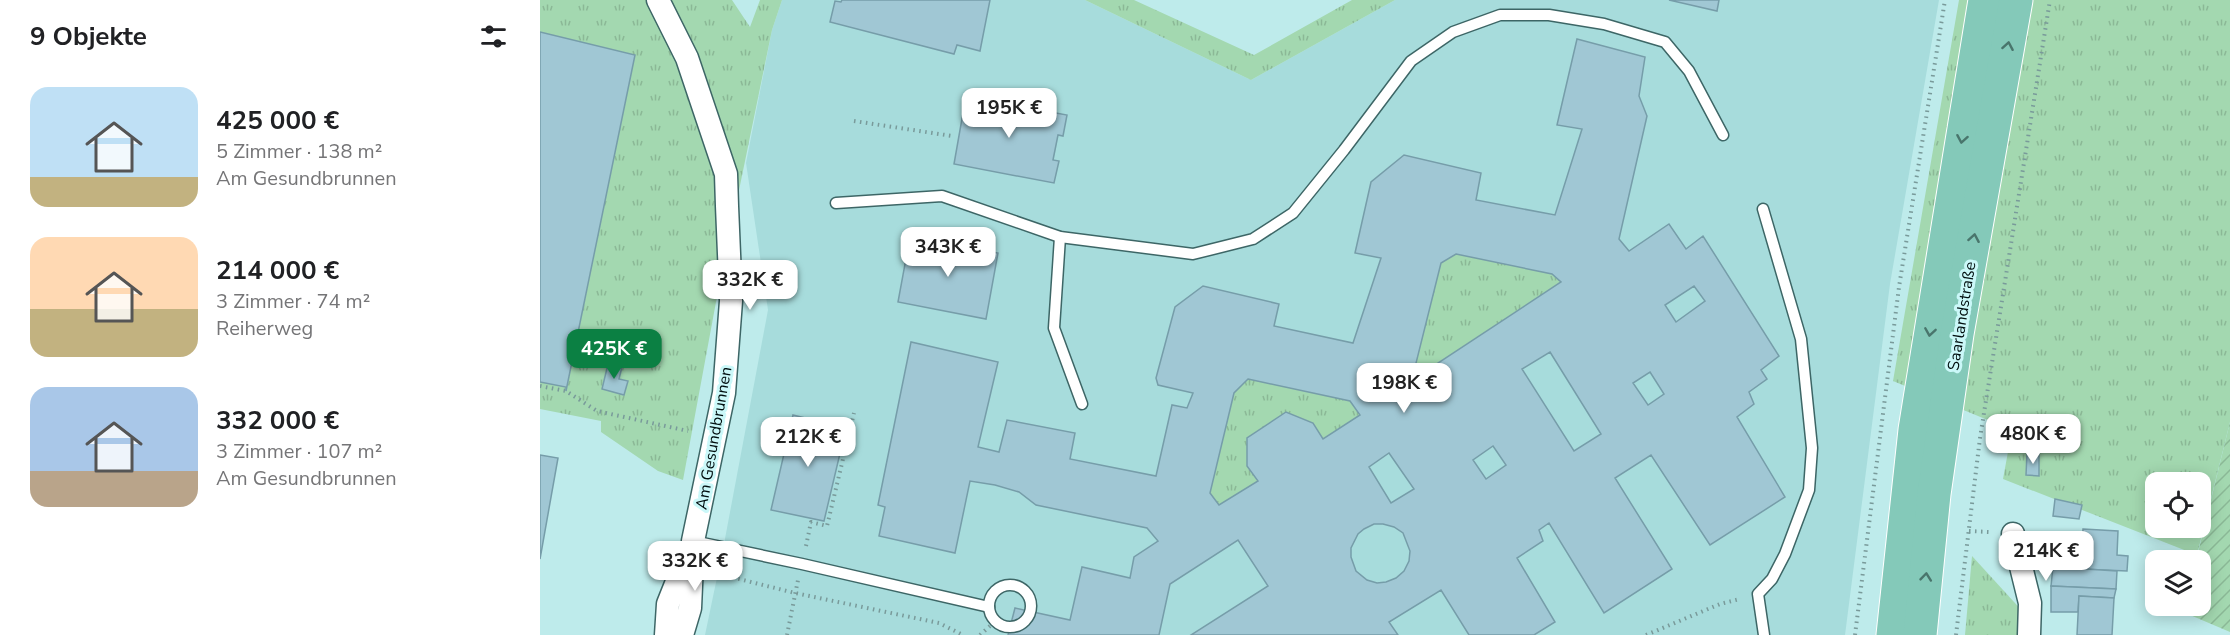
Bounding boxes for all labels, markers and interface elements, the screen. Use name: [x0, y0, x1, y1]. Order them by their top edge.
text: 9 Objekte: [30, 19, 147, 54]
icon: filters: [477, 20, 510, 53]
one-way arrow: [2001, 42, 2014, 52]
pin: 195K €: [960, 88, 1058, 139]
text: 195K €: [976, 94, 1042, 121]
text: 425 000 €: [216, 103, 339, 138]
icon: home: [78, 111, 150, 183]
one-way arrow: [1956, 134, 1969, 144]
text: 5 Zimmer · 138 m²: [216, 138, 382, 165]
text: Am Gesundbrunnen: [216, 165, 397, 192]
pin: 343K €: [899, 227, 997, 278]
text: 343K €: [915, 233, 981, 260]
one-way arrow: [1968, 234, 1980, 243]
text: 214 000 €: [216, 253, 339, 288]
pin: 332K €: [701, 260, 799, 311]
street label: Saarlandstraße: [1943, 260, 1981, 372]
icon: home: [78, 261, 150, 333]
text: 332K €: [717, 266, 783, 293]
text: 3 Zimmer · 74 m²: [216, 288, 370, 315]
text: Reiherweg: [216, 315, 313, 342]
one-way arrow: [1925, 327, 1937, 336]
pin: 425K €: [565, 329, 663, 380]
text: 425K €: [581, 335, 647, 362]
pin: 198K €: [1355, 363, 1453, 414]
street label: Am Gesundbrunnen: [691, 365, 737, 511]
text: 198K €: [1371, 369, 1437, 396]
text: 332 000 €: [216, 403, 339, 438]
icon: home: [78, 411, 150, 483]
pin: 480K €: [1984, 414, 2082, 465]
pin: 212K €: [759, 417, 857, 468]
text: 480K €: [2000, 420, 2066, 447]
text: 212K €: [775, 423, 841, 450]
text: 3 Zimmer · 107 m²: [216, 438, 382, 465]
text: Am Gesundbrunnen: [216, 465, 397, 492]
map controls: [2145, 472, 2211, 616]
button: locate: [2145, 472, 2211, 538]
pin: 214K €: [1997, 531, 2095, 582]
text: 214K €: [2013, 537, 2079, 564]
pin: 332K €: [646, 541, 744, 592]
text: 332K €: [662, 547, 728, 574]
button: layers: [2145, 550, 2211, 616]
one-way arrow: [1919, 572, 1932, 581]

